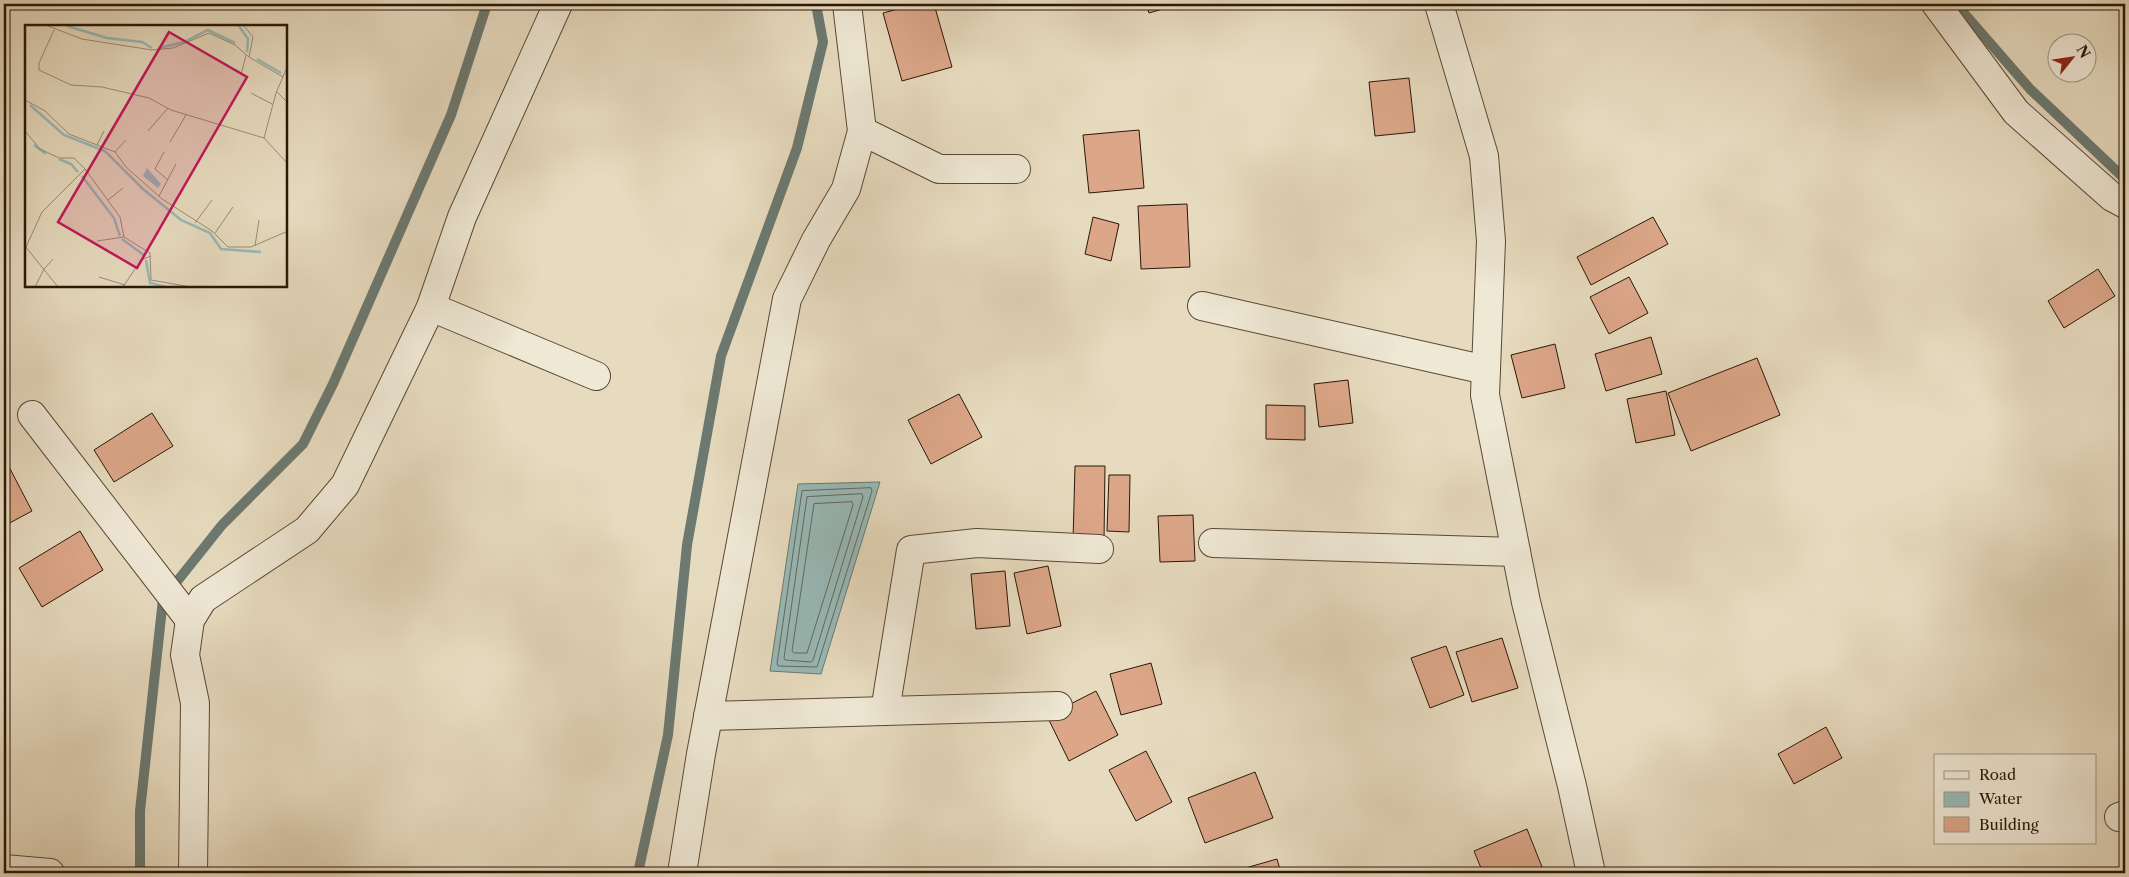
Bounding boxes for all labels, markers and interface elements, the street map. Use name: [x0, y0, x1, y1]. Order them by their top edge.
inset map: [25, 25, 288, 288]
north arrow: [2046, 32, 2096, 82]
text: N: [2072, 42, 2094, 61]
legend: [1934, 754, 2096, 844]
text: Road: [1979, 765, 2016, 784]
text: Water: [1978, 789, 2023, 808]
text: Building: [1979, 815, 2039, 834]

